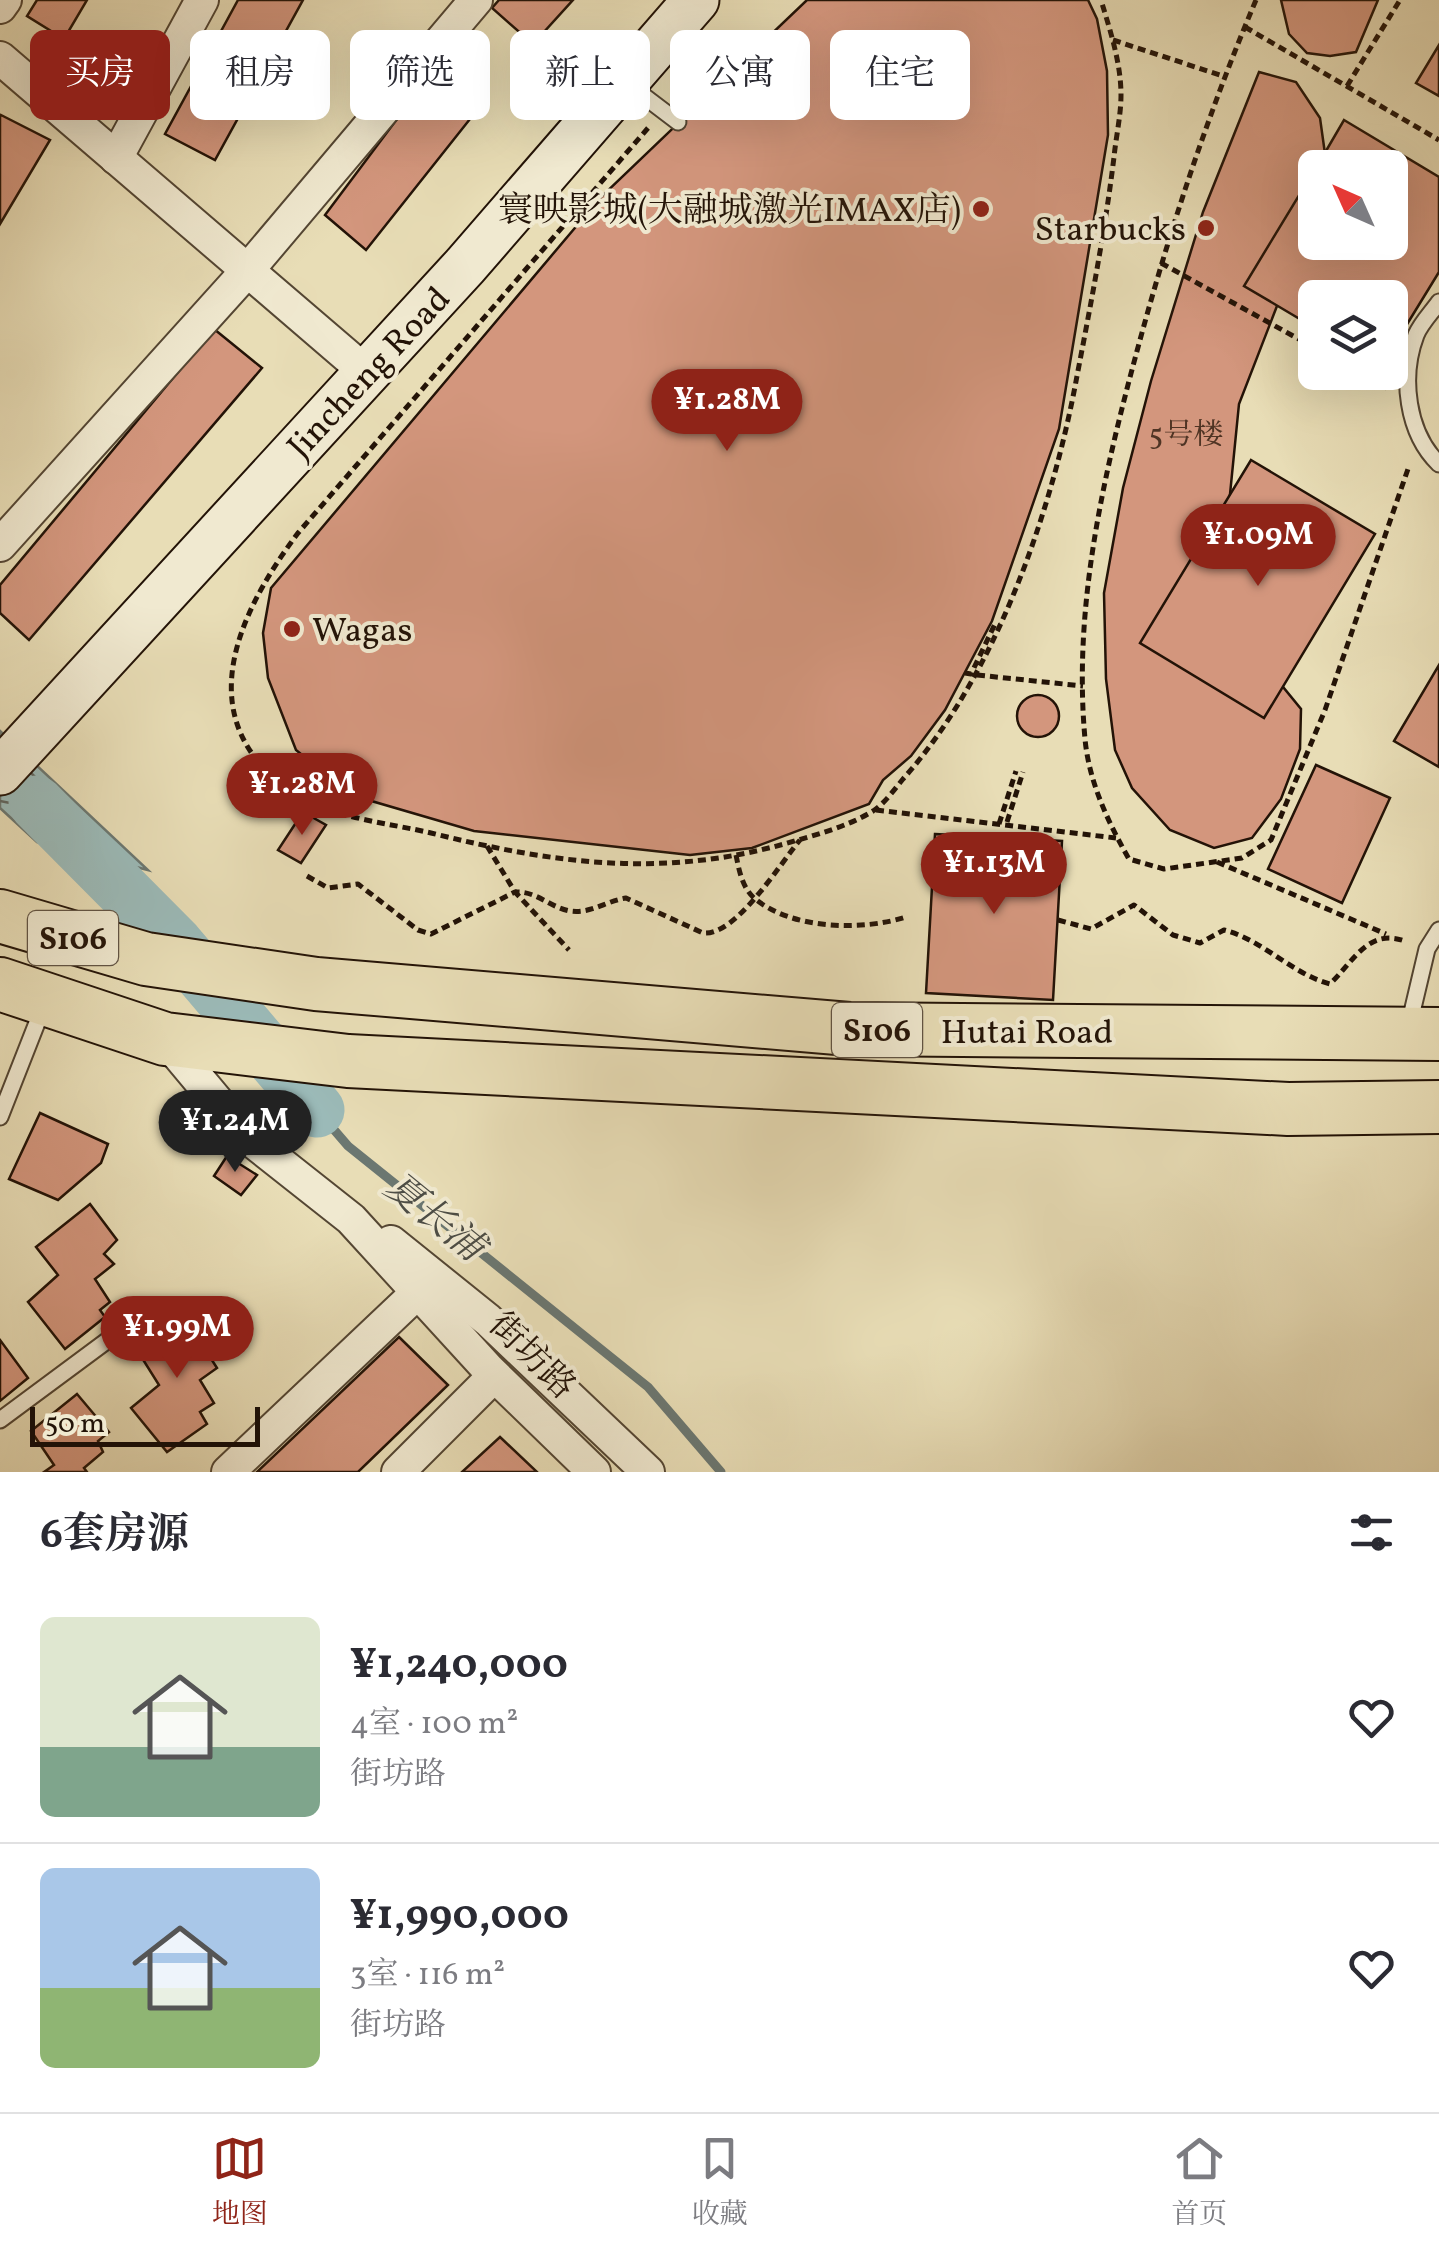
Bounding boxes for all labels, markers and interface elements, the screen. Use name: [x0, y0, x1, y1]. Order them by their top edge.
chip: 买房: [30, 30, 170, 120]
chip: 租房: [190, 30, 330, 120]
chip: 筛选: [350, 30, 490, 120]
chip: 新上: [510, 30, 650, 120]
chip: 公寓: [670, 30, 810, 120]
chip: 住宅: [830, 30, 970, 120]
north arrow: [1298, 150, 1408, 260]
map controls: [1298, 150, 1408, 390]
place label: 寰映影城(大融城激光IMAX店): [498, 188, 961, 236]
marker: 寰映影城(大融城激光IMAX店): [970, 198, 992, 220]
place label: Starbucks: [1035, 207, 1186, 255]
marker: Starbucks: [1195, 217, 1217, 239]
street label: Jincheng Road: [278, 277, 463, 471]
button: layers: [1298, 280, 1408, 390]
pin: ¥1.28M: [646, 369, 808, 454]
text: ¥1.28M: [673, 379, 781, 423]
house number: 5号楼: [1149, 415, 1223, 457]
pin: ¥1.09M: [1177, 504, 1339, 589]
text: ¥1.09M: [1203, 514, 1313, 558]
place label: Wagas: [312, 608, 412, 656]
marker: Wagas: [281, 618, 303, 640]
pin: ¥1.28M: [221, 753, 383, 838]
text: ¥1.28M: [248, 763, 356, 807]
pin: ¥1.13M: [913, 832, 1075, 917]
text: ¥1.13M: [943, 842, 1045, 886]
road number: S106: [28, 911, 118, 965]
road number: S106: [832, 1003, 922, 1057]
street label: Hutai Road: [941, 1010, 1113, 1058]
pin: ¥1.24M: [154, 1090, 316, 1175]
text: ¥1.24M: [181, 1100, 289, 1144]
water label: 夏长浦: [372, 1162, 498, 1279]
pin: ¥1.99M: [96, 1296, 258, 1381]
street label: 街坊路: [477, 1303, 585, 1411]
text: ¥1.99M: [123, 1306, 231, 1350]
scale bar: [30, 1402, 260, 1446]
text: 50 m: [45, 1405, 105, 1444]
icon: filters: [1344, 1505, 1399, 1560]
text: 6套房源: [40, 1507, 189, 1566]
text: ¥1,240,000: [350, 1637, 568, 1696]
icon: home: [120, 1657, 240, 1777]
icon: heart: [1344, 1690, 1399, 1745]
text: 4室 · 100 m²: [350, 1703, 518, 1747]
text: 街坊路: [350, 1754, 446, 1798]
text: ¥1,990,000: [350, 1888, 569, 1947]
icon: home: [120, 1908, 240, 2028]
icon: heart: [1344, 1941, 1399, 1996]
text: 3室 · 116 m²: [350, 1954, 505, 1998]
text: 街坊路: [350, 2005, 446, 2049]
tab: 地图: [212, 2131, 268, 2235]
tab: 收藏: [691, 2131, 747, 2235]
tab: 首页: [1171, 2131, 1227, 2235]

